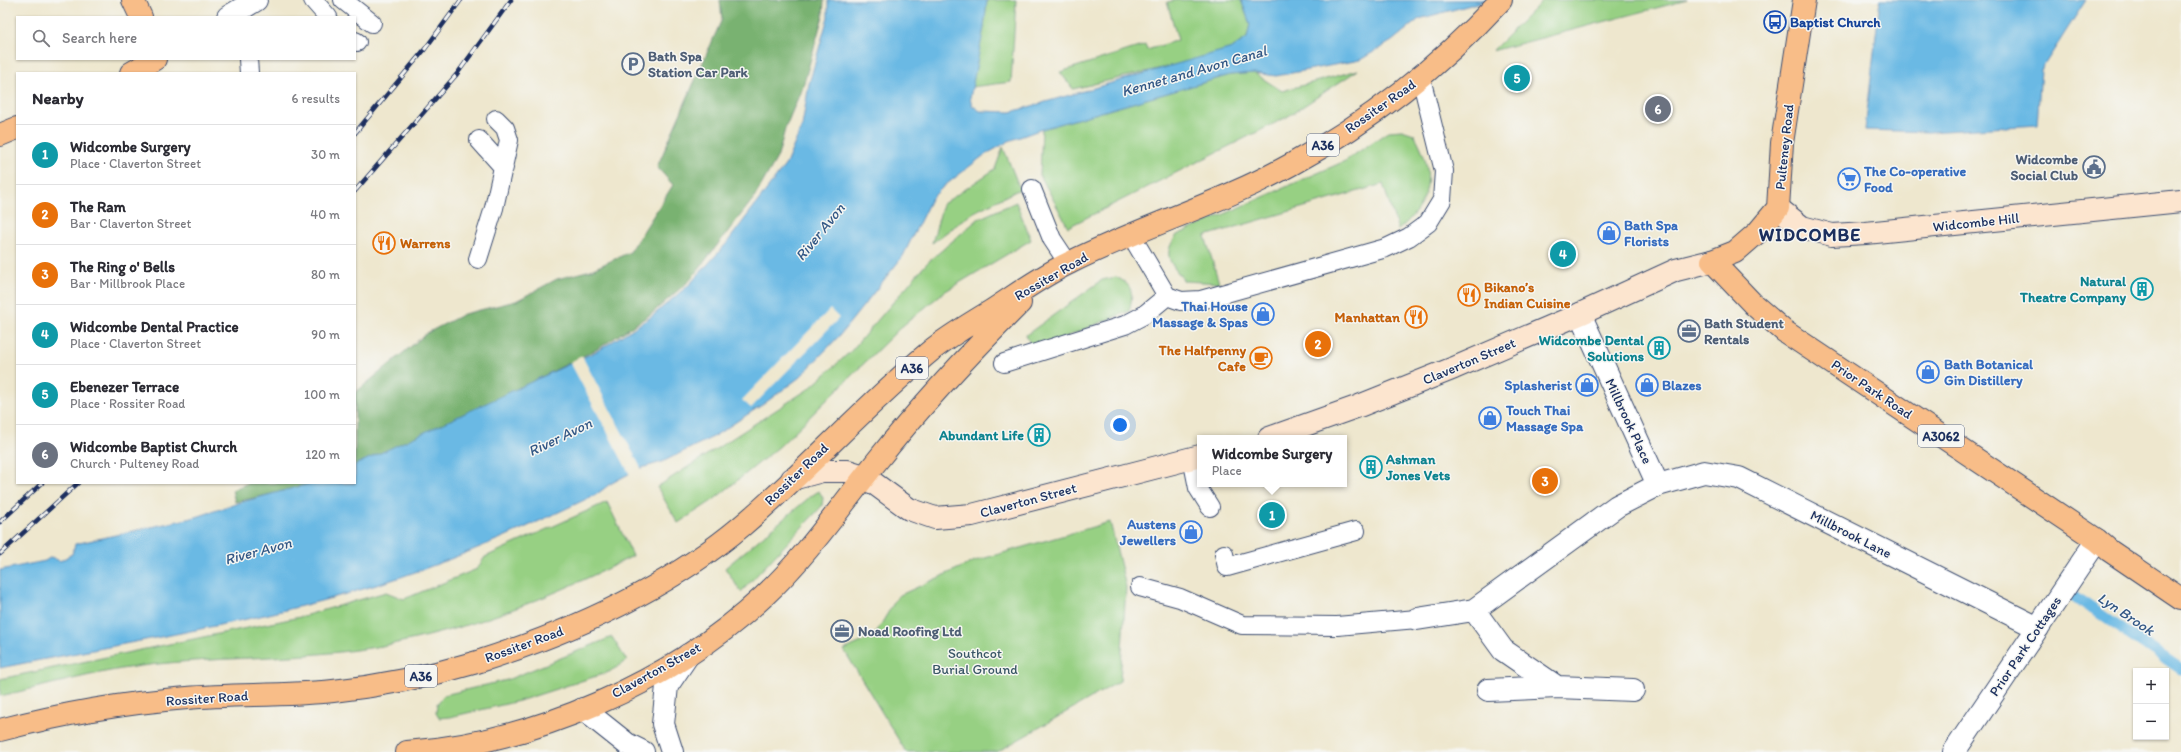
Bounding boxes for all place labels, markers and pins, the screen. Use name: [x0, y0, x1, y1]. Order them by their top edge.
bus stop icon: Baptist Church: [1762, 9, 1788, 35]
place label: Baptist Church: [1790, 14, 1881, 31]
place label: Bath Spa Station Car Park: [648, 48, 749, 81]
parking icon: Bath Spa Station Car Park: [620, 51, 646, 77]
pin: 5: [1504, 63, 1530, 93]
pin: 6: [1645, 94, 1671, 124]
place label: Widcombe Social Club: [2010, 151, 2078, 184]
public building icon: Widcombe Social Club: [2081, 154, 2107, 180]
place label: The Co-operative Food: [1863, 163, 1967, 196]
supermarket icon: The Co-operative Food: [1836, 166, 1862, 192]
place label: Bath Spa Florists: [1624, 217, 1678, 250]
shop icon: Bath Spa Florists: [1596, 220, 1622, 246]
restaurant icon: Warrens: [371, 230, 397, 256]
place label: Warrens: [400, 235, 450, 252]
pin: 4: [1550, 239, 1576, 269]
place label: Natural Theatre Company: [2019, 273, 2127, 306]
building icon: Natural Theatre Company: [2129, 276, 2155, 302]
place label: Bikano’s Indian Cuisine: [1484, 279, 1571, 312]
restaurant icon: Bikano’s Indian Cuisine: [1456, 282, 1482, 308]
place label: Thai House Massage & Spas: [1152, 298, 1248, 331]
shop icon: Thai House Massage & Spas: [1250, 301, 1276, 327]
restaurant icon: Manhattan: [1403, 304, 1429, 330]
place label: Manhattan: [1335, 309, 1400, 326]
place label: Bath Student Rentals: [1704, 315, 1785, 348]
office icon: Bath Student Rentals: [1676, 318, 1702, 344]
pin: 2: [1305, 329, 1331, 359]
place label: Widcombe Dental Solutions: [1539, 332, 1645, 365]
building icon: Widcombe Dental Solutions: [1646, 335, 1672, 361]
place label: The Halfpenny Cafe: [1158, 342, 1246, 375]
cafe icon: The Halfpenny Cafe: [1248, 345, 1274, 371]
place label: Bath Botanical Gin Distillery: [1944, 356, 2034, 389]
shop icon: Bath Botanical Gin Distillery: [1915, 359, 1941, 385]
shop icon: Splasherist: [1574, 372, 1600, 398]
shop icon: Blazes: [1634, 372, 1660, 398]
place label: Splasherist: [1505, 377, 1573, 394]
place label: Blazes: [1662, 377, 1702, 394]
place label: Touch Thai Massage Spa: [1505, 402, 1584, 435]
shop icon: Touch Thai Massage Spa: [1477, 405, 1503, 431]
building icon: Abundant Life: [1026, 422, 1052, 448]
place label: Abundant Life: [938, 427, 1024, 444]
place label: Ashman Jones Vets: [1385, 451, 1450, 484]
building icon: Ashman Jones Vets: [1358, 454, 1384, 480]
pin: 3: [1532, 466, 1558, 496]
pin: 1: [1259, 500, 1285, 530]
place label: Austens Jewellers: [1119, 516, 1176, 549]
shop icon: Austens Jewellers: [1178, 519, 1204, 545]
office icon: Noad Roofing Ltd: [829, 618, 855, 644]
place label: Noad Roofing Ltd: [858, 623, 962, 640]

